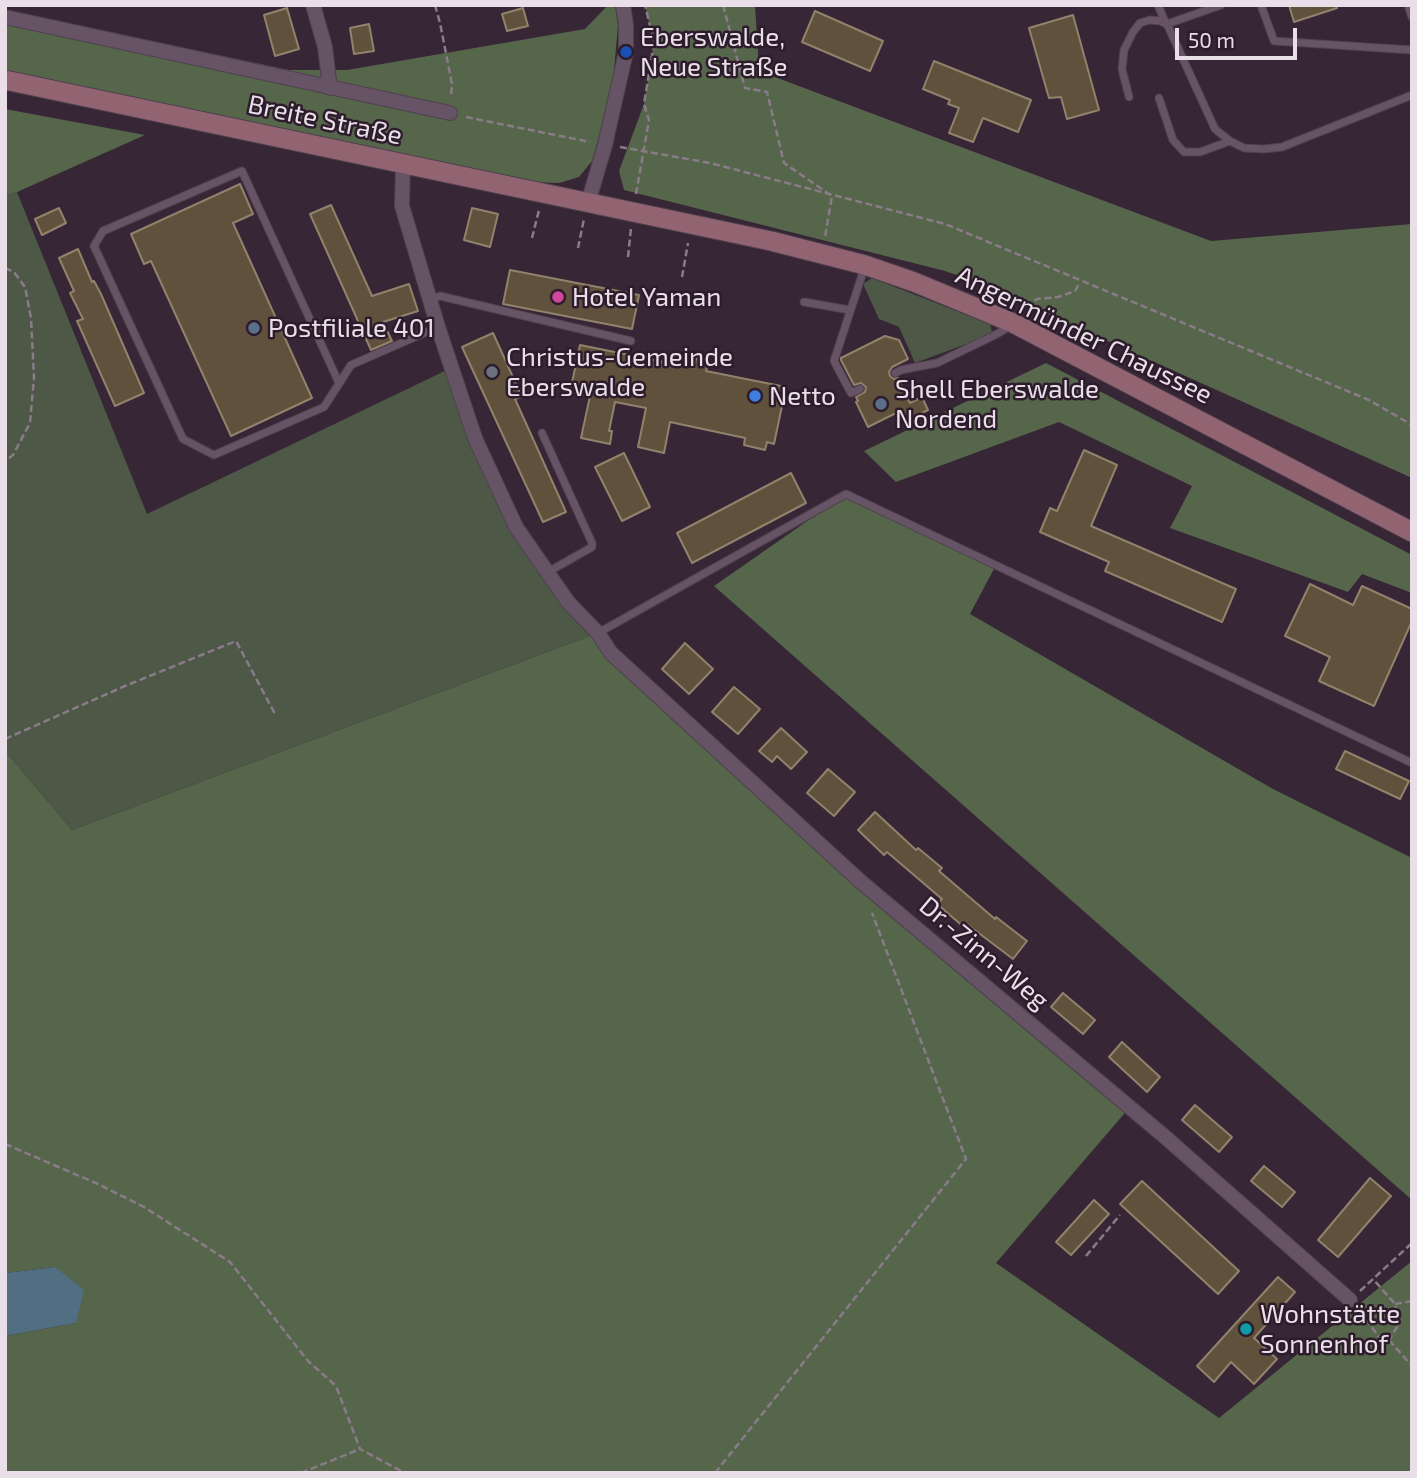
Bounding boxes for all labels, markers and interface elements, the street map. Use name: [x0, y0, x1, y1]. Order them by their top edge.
scale bar: [1179, 14, 1302, 58]
place label: Eberswalde, Neue Straße: [640, 21, 787, 82]
text: 50 m: [1188, 27, 1235, 52]
marker: Eberswalde, Neue Straße: [618, 44, 634, 60]
street label: Breite Straße: [245, 88, 405, 152]
street label: Angermünder Chaussee: [951, 259, 1217, 411]
place label: Hotel Yaman: [572, 281, 721, 313]
marker: Hotel Yaman: [550, 289, 566, 305]
place label: Postfiliale 401: [268, 312, 435, 344]
marker: Postfiliale 401: [246, 320, 262, 336]
place label: Christus-Gemeinde Eberswalde: [506, 341, 733, 402]
marker: Christus-Gemeinde Eberswalde: [484, 364, 500, 380]
place label: Shell Eberswalde Nordend: [895, 373, 1099, 434]
place label: Netto: [769, 380, 836, 412]
marker: Netto: [747, 388, 763, 404]
marker: Shell Eberswalde Nordend: [873, 396, 889, 412]
street label: Dr.-Zinn-Weg: [913, 890, 1055, 1016]
place label: Wohnstätte Sonnenhof: [1260, 1298, 1400, 1360]
marker: Wohnstätte Sonnenhof: [1238, 1321, 1254, 1337]

